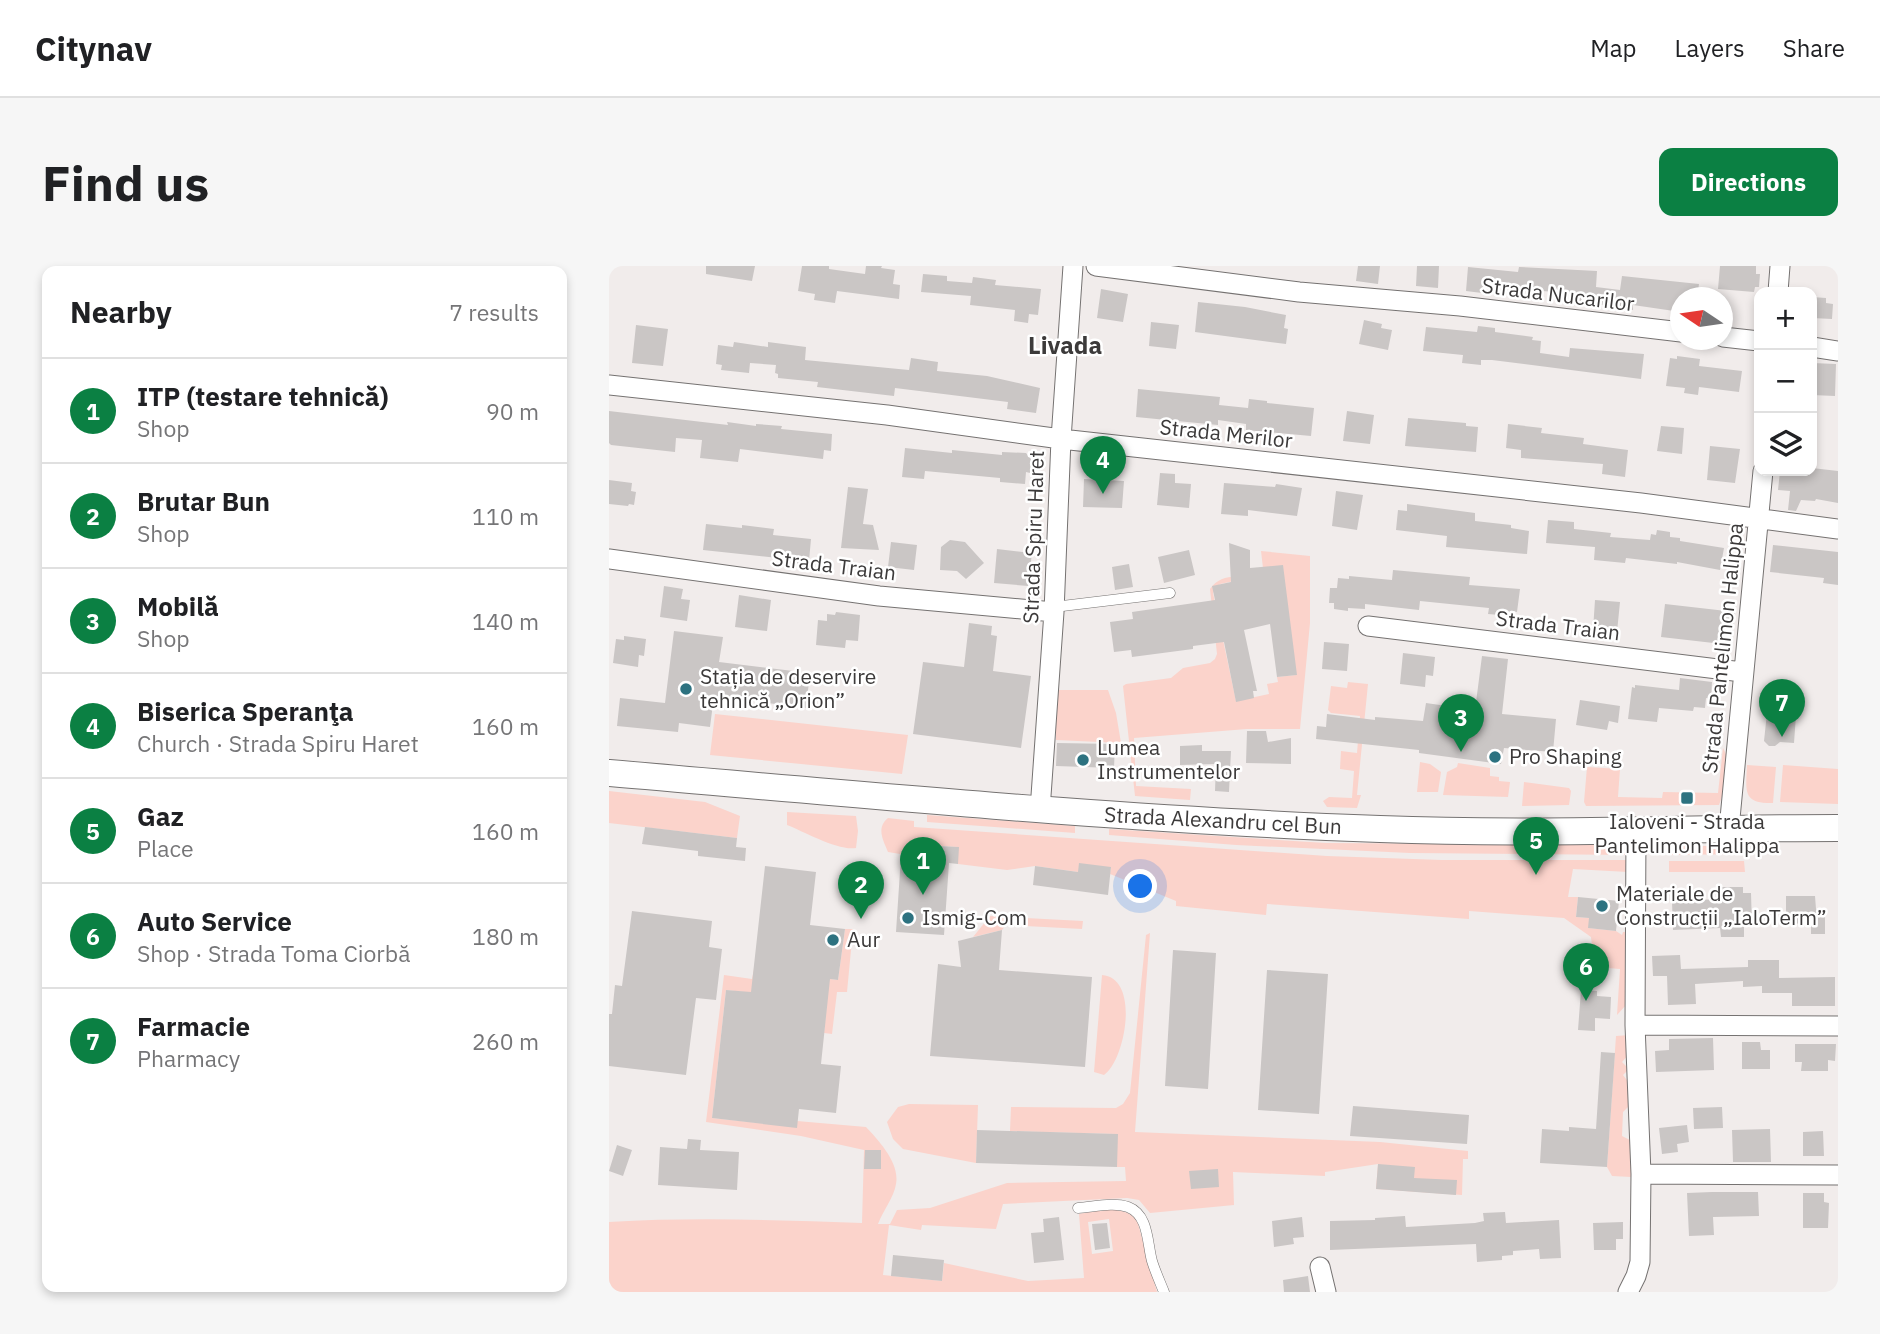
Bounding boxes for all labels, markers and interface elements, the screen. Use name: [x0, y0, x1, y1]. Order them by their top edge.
text: Citynav: [35, 27, 152, 70]
text: Map: [1590, 32, 1637, 64]
text: Layers: [1675, 32, 1745, 64]
text: Share: [1783, 32, 1845, 64]
button: Directions: [1659, 148, 1838, 216]
text: Find us: [42, 151, 209, 214]
street label: Strada Nucarilor: [1480, 271, 1636, 317]
north arrow: [1670, 287, 1733, 350]
map controls: [1754, 287, 1817, 476]
button: +: [1754, 287, 1817, 350]
text: Nearby: [70, 292, 172, 331]
text: 7 results: [449, 297, 539, 327]
district label: Livada: [1028, 329, 1102, 361]
button: −: [1754, 350, 1817, 413]
text: ITP (testare tehnică): [137, 379, 388, 413]
text: 1: [86, 396, 100, 426]
text: 90 m: [486, 396, 539, 426]
street label: Strada Merilor: [1158, 412, 1294, 454]
text: Shop: [137, 413, 190, 443]
button: layers: [1754, 413, 1817, 476]
pin: 4: [1080, 436, 1126, 494]
street label: Strada Spiru Haret: [1016, 450, 1050, 624]
text: Brutar Bun: [137, 484, 270, 518]
text: 2: [86, 501, 100, 531]
text: 110 m: [472, 501, 539, 531]
text: Shop: [137, 518, 190, 548]
street label: Strada Pantelimon Halippa: [1695, 521, 1749, 775]
street label: Strada Traian: [770, 543, 898, 587]
text: Mobilă: [137, 589, 219, 623]
street label: Strada Traian: [1494, 603, 1622, 647]
text: 3: [86, 606, 100, 636]
text: 140 m: [472, 606, 539, 636]
text: Shop: [137, 623, 190, 653]
place label: Stația de deservire tehnică „Orion”: [700, 662, 876, 714]
pin: 7: [1759, 679, 1805, 737]
marker: Stația de deservire tehnică „Orion”: [678, 681, 694, 697]
text: Biserica Speranţa: [137, 694, 354, 728]
pin: 3: [1438, 694, 1484, 752]
text: 4: [86, 711, 100, 741]
text: 160 m: [472, 711, 539, 741]
text: Church · Strada Spiru Haret: [137, 728, 419, 758]
place label: Lumea Instrumentelor: [1097, 733, 1240, 785]
place label: Pro Shaping: [1509, 742, 1622, 770]
marker: Pro Shaping: [1487, 749, 1503, 765]
marker: Lumea Instrumentelor: [1075, 752, 1091, 768]
marker: Ialoveni - Strada Pantelimon Halippa: [1679, 790, 1695, 806]
text: Gaz: [137, 799, 184, 833]
street label: Strada Alexandru cel Bun: [1103, 800, 1343, 840]
place label: Ialoveni - Strada Pantelimon Halippa: [1594, 807, 1780, 859]
text: 5: [86, 816, 100, 846]
text: 160 m: [472, 816, 539, 846]
pin: 5: [1513, 817, 1559, 875]
text: Place: [137, 833, 194, 863]
pin: 1: [900, 837, 946, 895]
pin: 2: [838, 861, 884, 919]
your location: [1123, 869, 1157, 903]
place label: Materiale de Construcții „IaloTerm”: [1616, 879, 1827, 931]
marker: Materiale de Construcții „IaloTerm”: [1594, 898, 1610, 914]
place label: Ismig-Com: [922, 903, 1027, 931]
text: Auto Service: [137, 904, 292, 938]
marker: Ismig-Com: [900, 910, 916, 926]
text: 6: [86, 921, 100, 951]
text: 180 m: [472, 921, 539, 951]
place label: Aur: [847, 925, 880, 953]
marker: Aur: [825, 932, 841, 948]
text: Shop · Strada Toma Ciorbă: [137, 938, 410, 968]
pin: 6: [1563, 943, 1609, 1001]
text: Farmacie: [137, 1009, 250, 1043]
text: 7: [86, 1026, 100, 1056]
text: 260 m: [472, 1026, 539, 1056]
text: Pharmacy: [137, 1043, 240, 1073]

